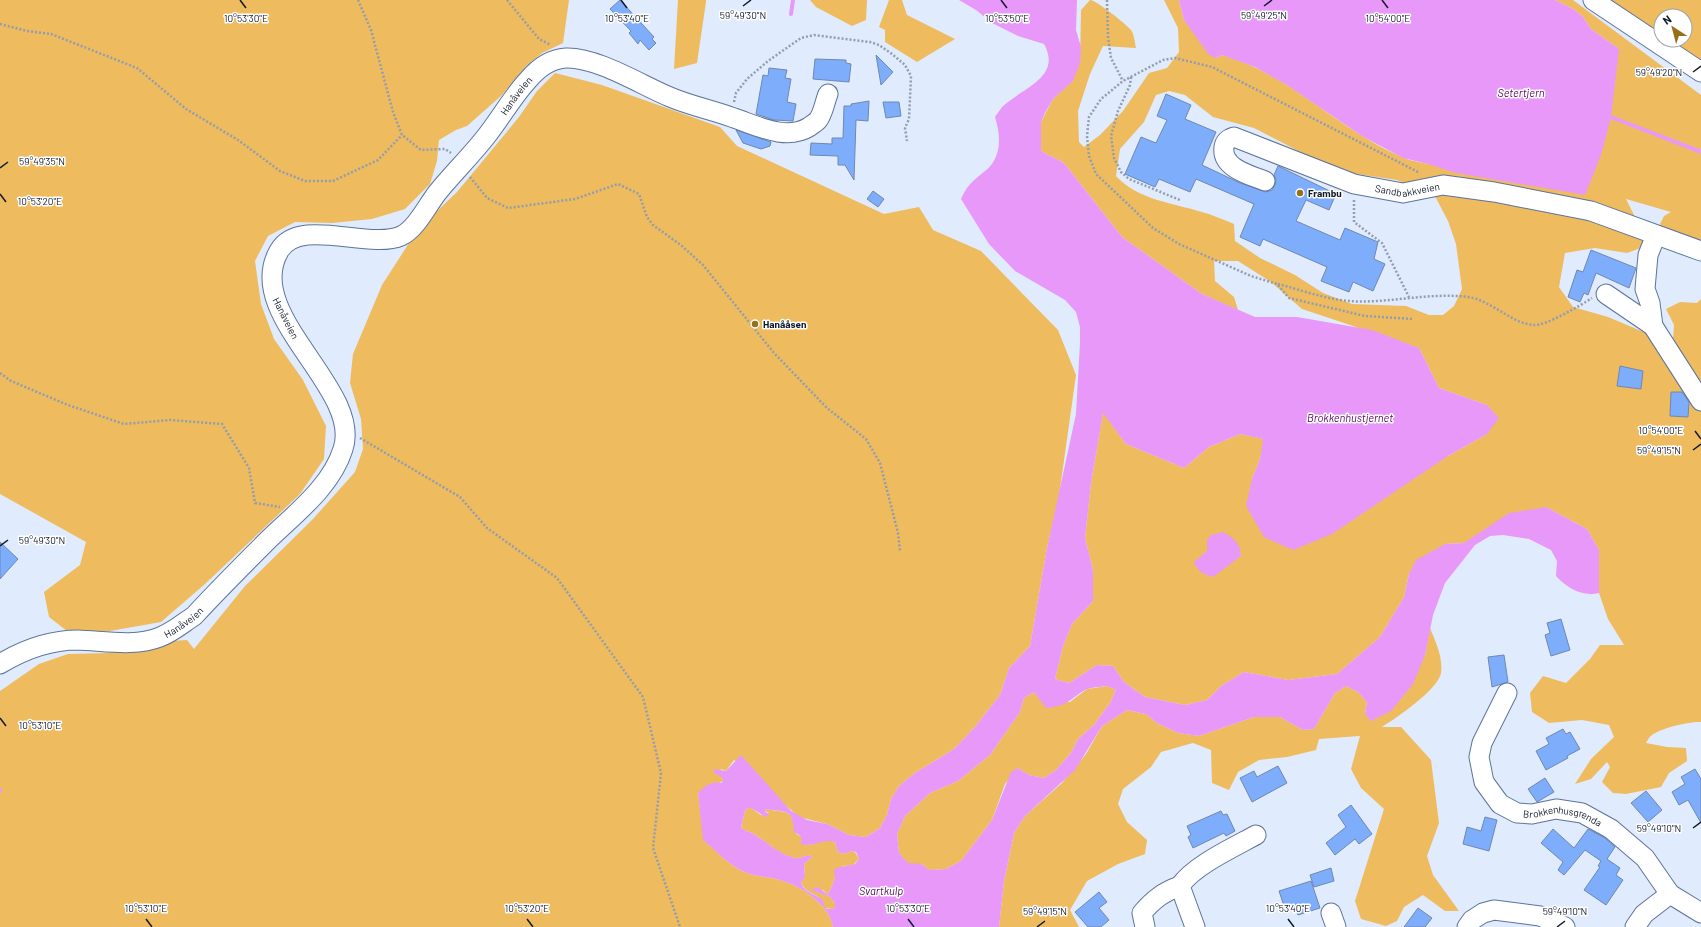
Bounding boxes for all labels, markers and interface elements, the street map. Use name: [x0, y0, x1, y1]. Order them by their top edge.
north arrow: [1653, 8, 1693, 48]
text: 59°49'30"N: [720, 9, 766, 21]
text: 59°49'25"N: [1241, 9, 1287, 21]
text: 10°53'30"E: [224, 12, 268, 24]
text: 10°53'40"E: [605, 12, 649, 24]
text: 10°53'50"E: [985, 12, 1029, 24]
text: 10°54'00"E: [1366, 12, 1410, 24]
text: N: [1660, 12, 1674, 27]
text: 59°49'20"N: [1636, 66, 1682, 78]
street label: Hanåveien: [497, 74, 534, 117]
water label: Setertjern: [1497, 86, 1545, 99]
text: 59°49'35"N: [19, 155, 65, 167]
street label: Sandbakkveien: [1374, 180, 1441, 199]
place label: Frambu: [1308, 187, 1342, 199]
marker: Frambu: [1295, 188, 1305, 198]
text: 10°53'20"E: [18, 195, 62, 207]
street label: Hanåveien: [270, 295, 302, 341]
place label: Hanååsen: [763, 318, 807, 330]
marker: Hanååsen: [750, 319, 760, 329]
water label: Brokkenhustjernet: [1307, 411, 1393, 424]
text: 10°54'00"E: [1639, 424, 1683, 436]
text: 59°49'15"N: [1637, 444, 1681, 456]
text: 59°49'30"N: [19, 534, 65, 546]
street label: Hanåveien: [162, 604, 205, 640]
text: 10°53'10"E: [19, 719, 61, 731]
street label: Brokkenhusgrenda: [1523, 803, 1604, 829]
text: 59°49'10"N: [1637, 822, 1681, 834]
water label: Svartkulp: [859, 884, 903, 897]
text: 10°53'10"E: [125, 902, 167, 914]
text: 10°53'20"E: [505, 902, 549, 914]
text: 10°53'30"E: [886, 902, 930, 914]
text: 10°53'40"E: [1266, 902, 1310, 914]
text: 59°49'15"N: [1023, 905, 1067, 917]
text: 59°49'10"N: [1543, 905, 1587, 917]

